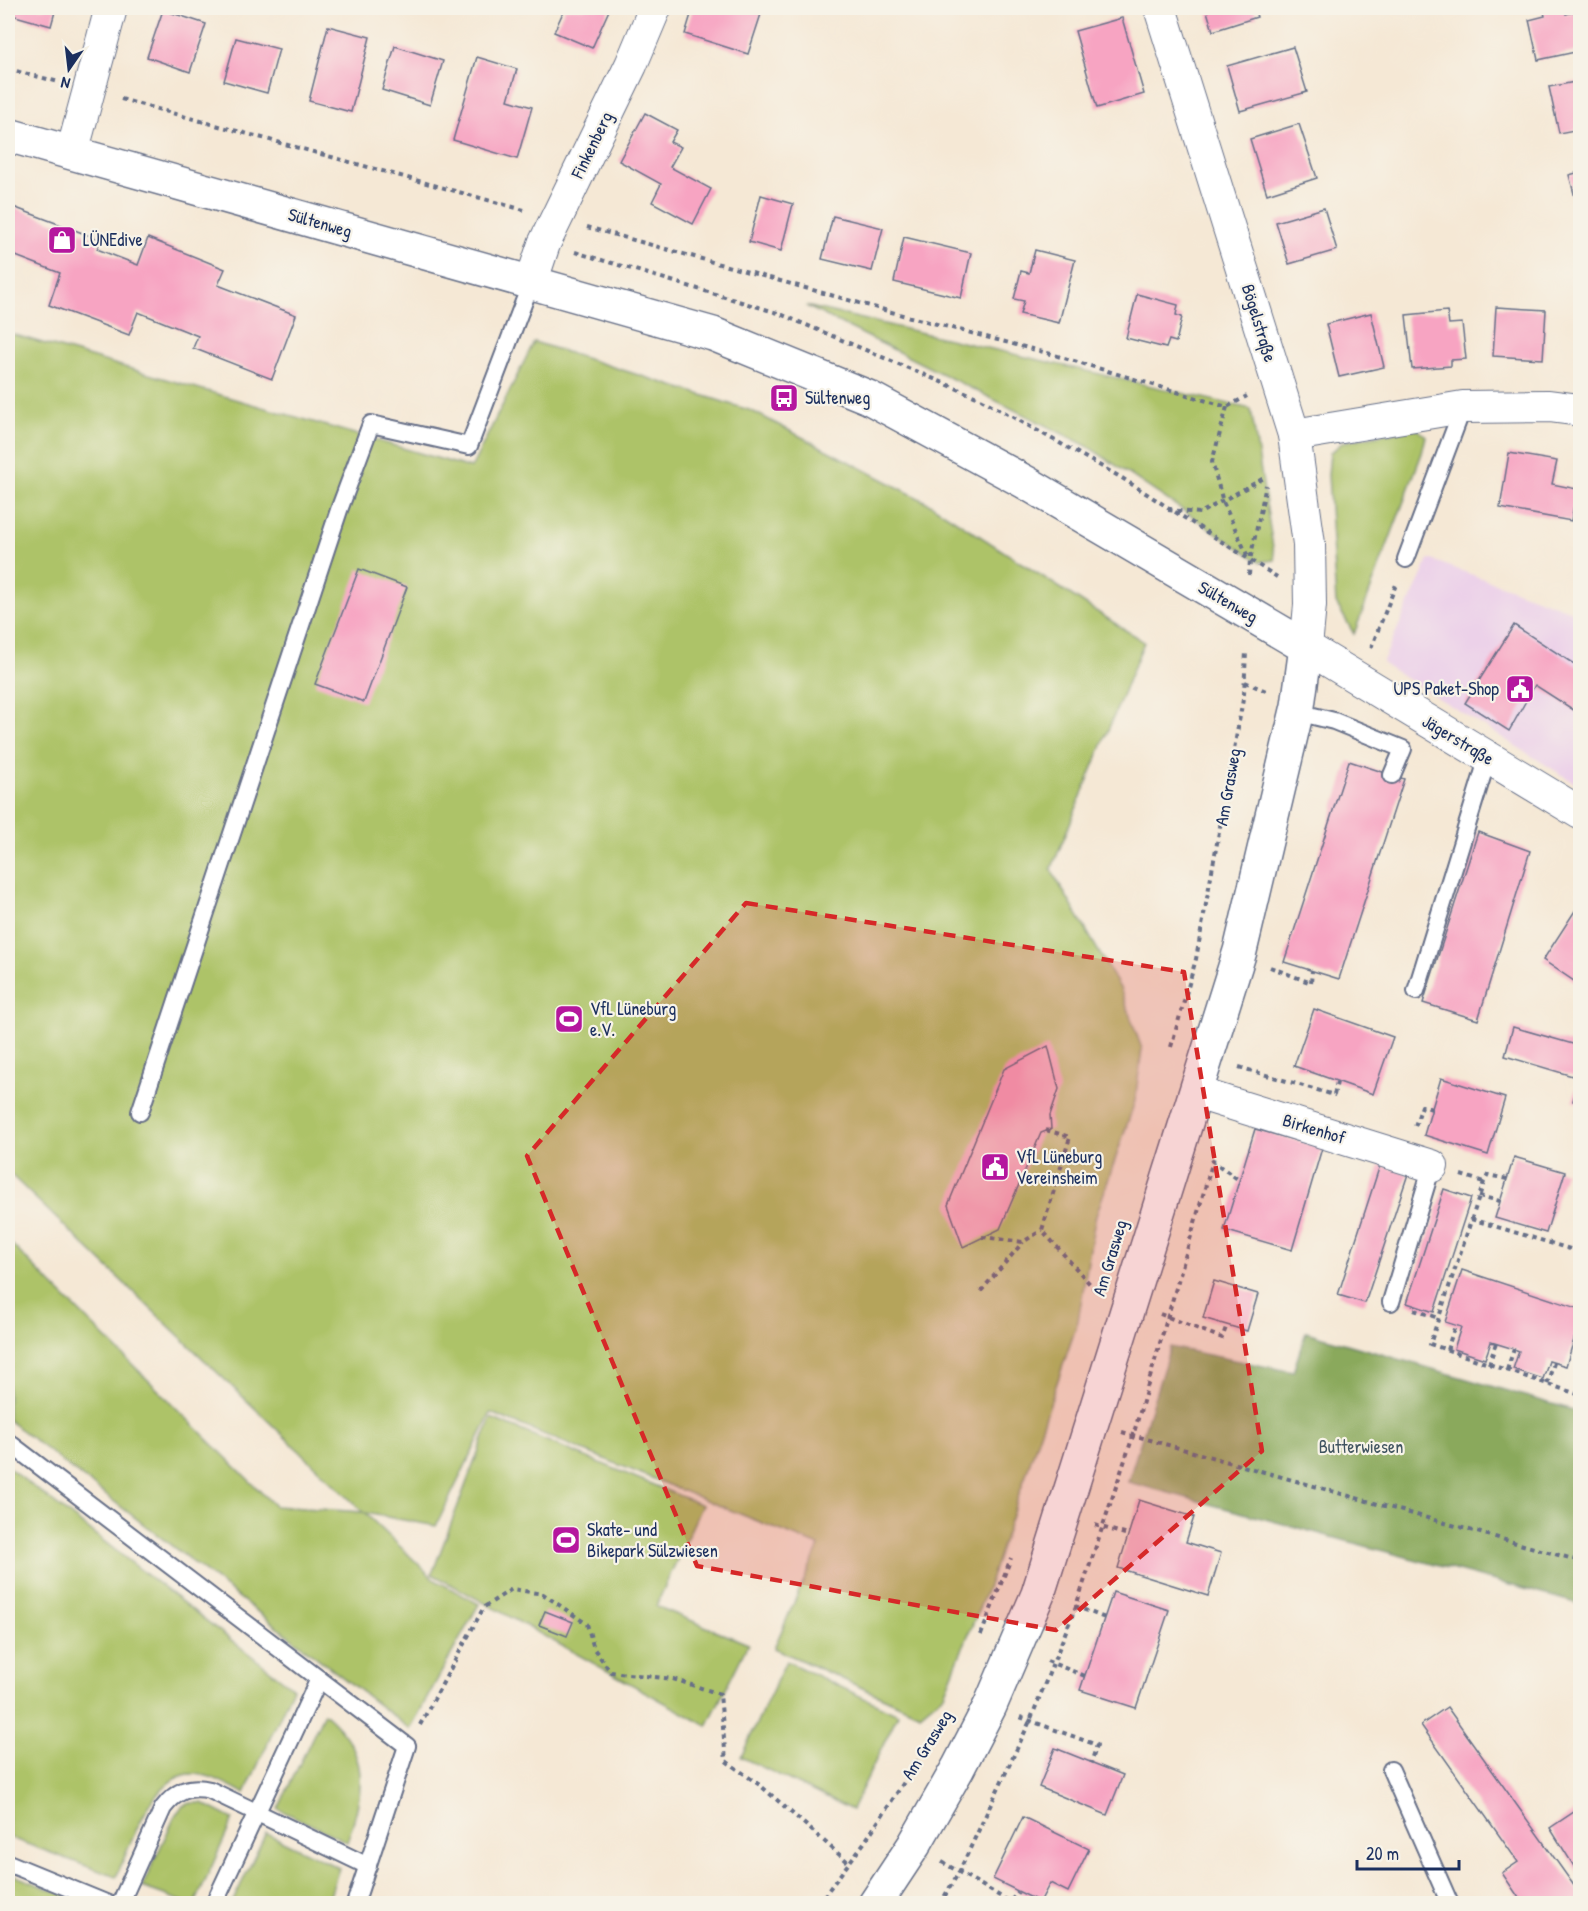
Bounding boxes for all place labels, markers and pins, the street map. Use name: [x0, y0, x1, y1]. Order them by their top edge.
shop icon: LÜNEdive: [46, 224, 78, 256]
place label: LÜNEdive: [83, 227, 143, 252]
bus stop icon: Sültenweg: [768, 382, 800, 414]
place label: Sültenweg: [805, 385, 870, 410]
public building icon: UPS Paket-Shop: [1504, 673, 1536, 705]
place label: UPS Paket-Shop: [1393, 676, 1499, 701]
place label: VfL Lüneburg e.V.: [590, 996, 676, 1042]
sports icon: VfL Lüneburg e.V.: [553, 1003, 585, 1035]
place label: VfL Lüneburg Vereinsheim: [1016, 1144, 1102, 1190]
public building icon: VfL Lüneburg Vereinsheim: [979, 1151, 1011, 1183]
place label: Skate- und Bikepark Sülzwiesen: [587, 1517, 718, 1563]
sports icon: Skate- und Bikepark Sülzwiesen: [550, 1524, 582, 1556]

